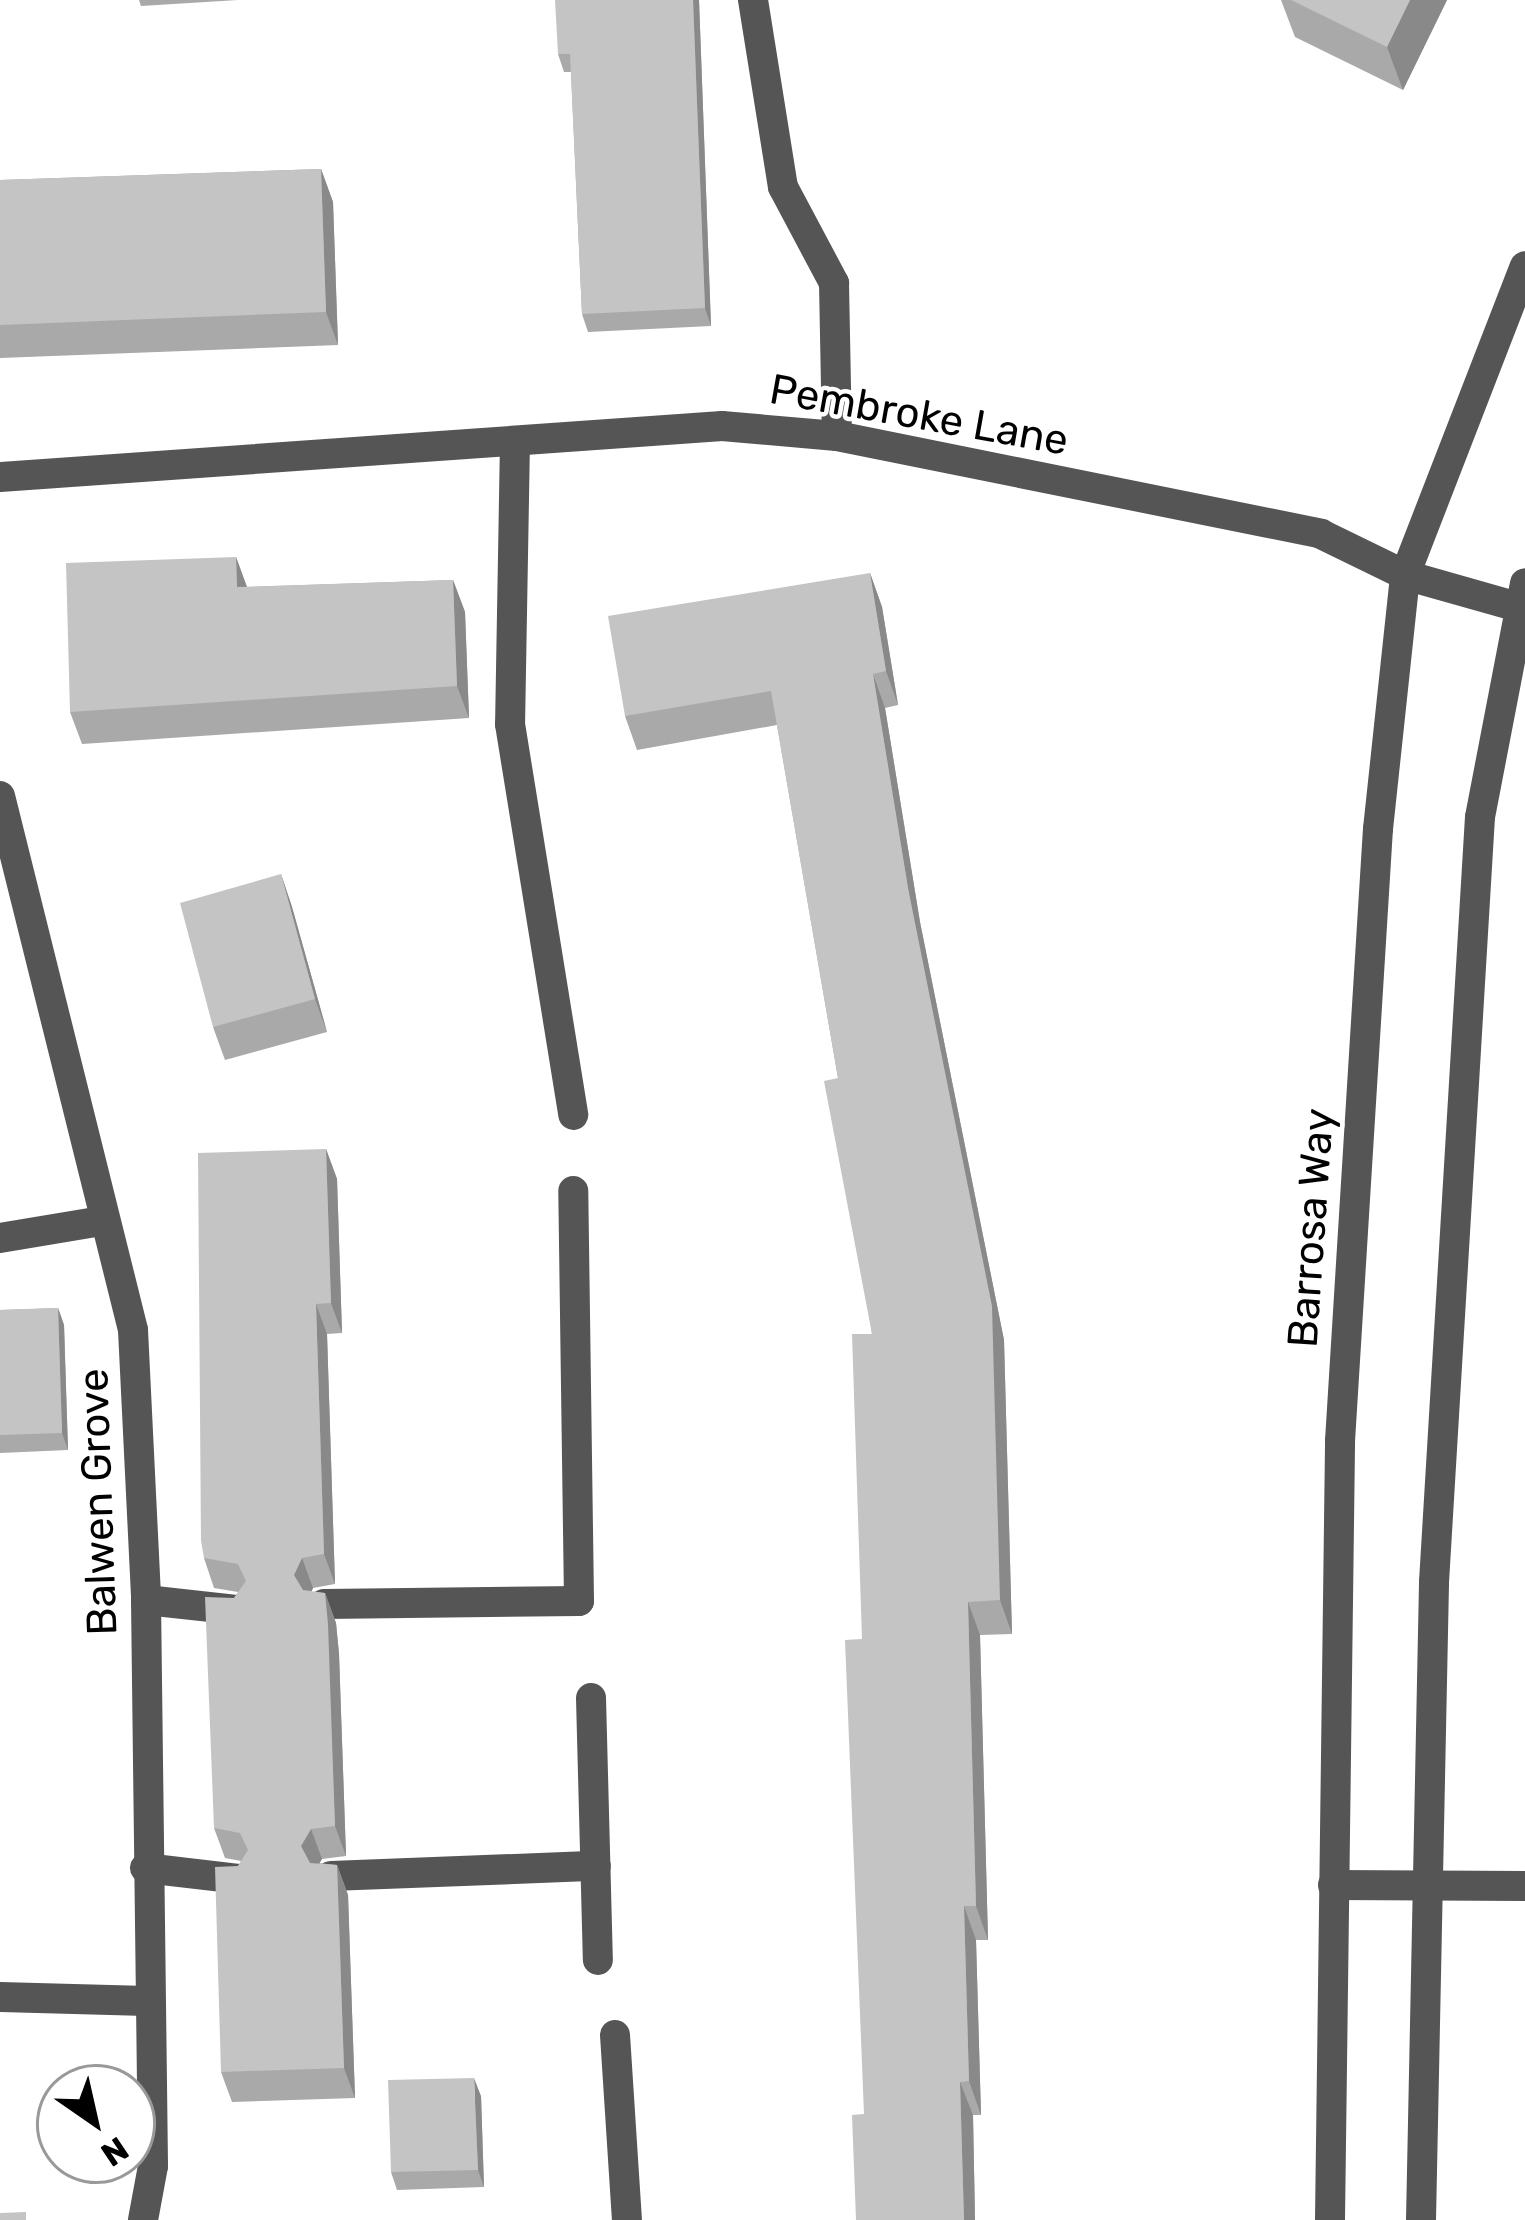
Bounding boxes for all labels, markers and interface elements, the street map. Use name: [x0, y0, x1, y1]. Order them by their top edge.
street label: Pembroke Lane: [766, 364, 1072, 466]
street label: Barrosa Way: [1277, 1106, 1345, 1350]
street label: Balwen Grove: [68, 1368, 128, 1636]
north arrow: [36, 2064, 156, 2184]
text: N: [94, 2129, 135, 2175]

